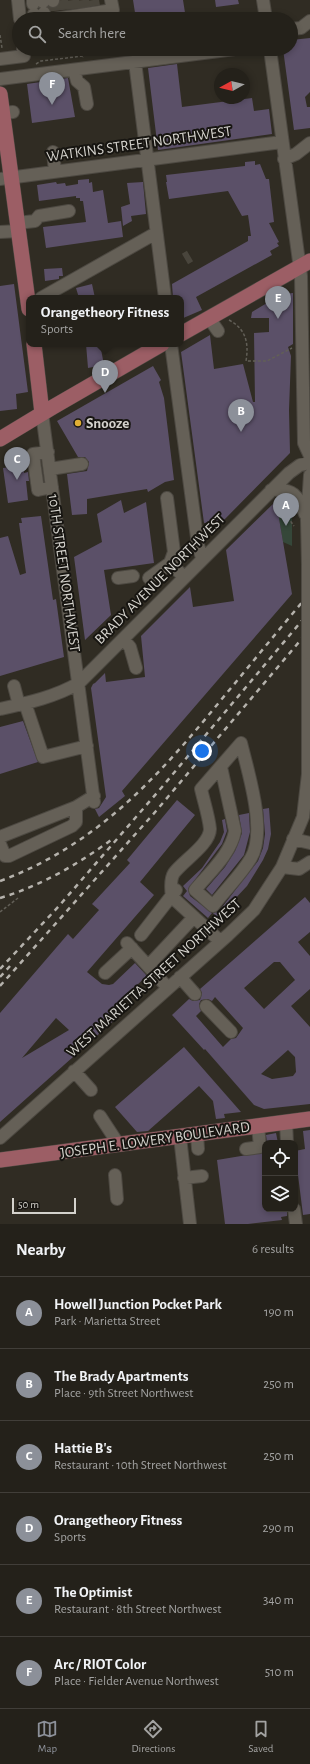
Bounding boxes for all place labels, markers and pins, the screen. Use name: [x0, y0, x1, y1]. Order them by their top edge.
pin: F: [39, 72, 65, 105]
pin: E: [265, 286, 291, 319]
pin: D: [92, 360, 118, 393]
pin: B: [228, 399, 254, 432]
place label: Snooze: [86, 416, 129, 431]
marker: Snooze: [73, 418, 83, 428]
pin: C: [4, 447, 30, 480]
pin: A: [273, 493, 299, 526]

